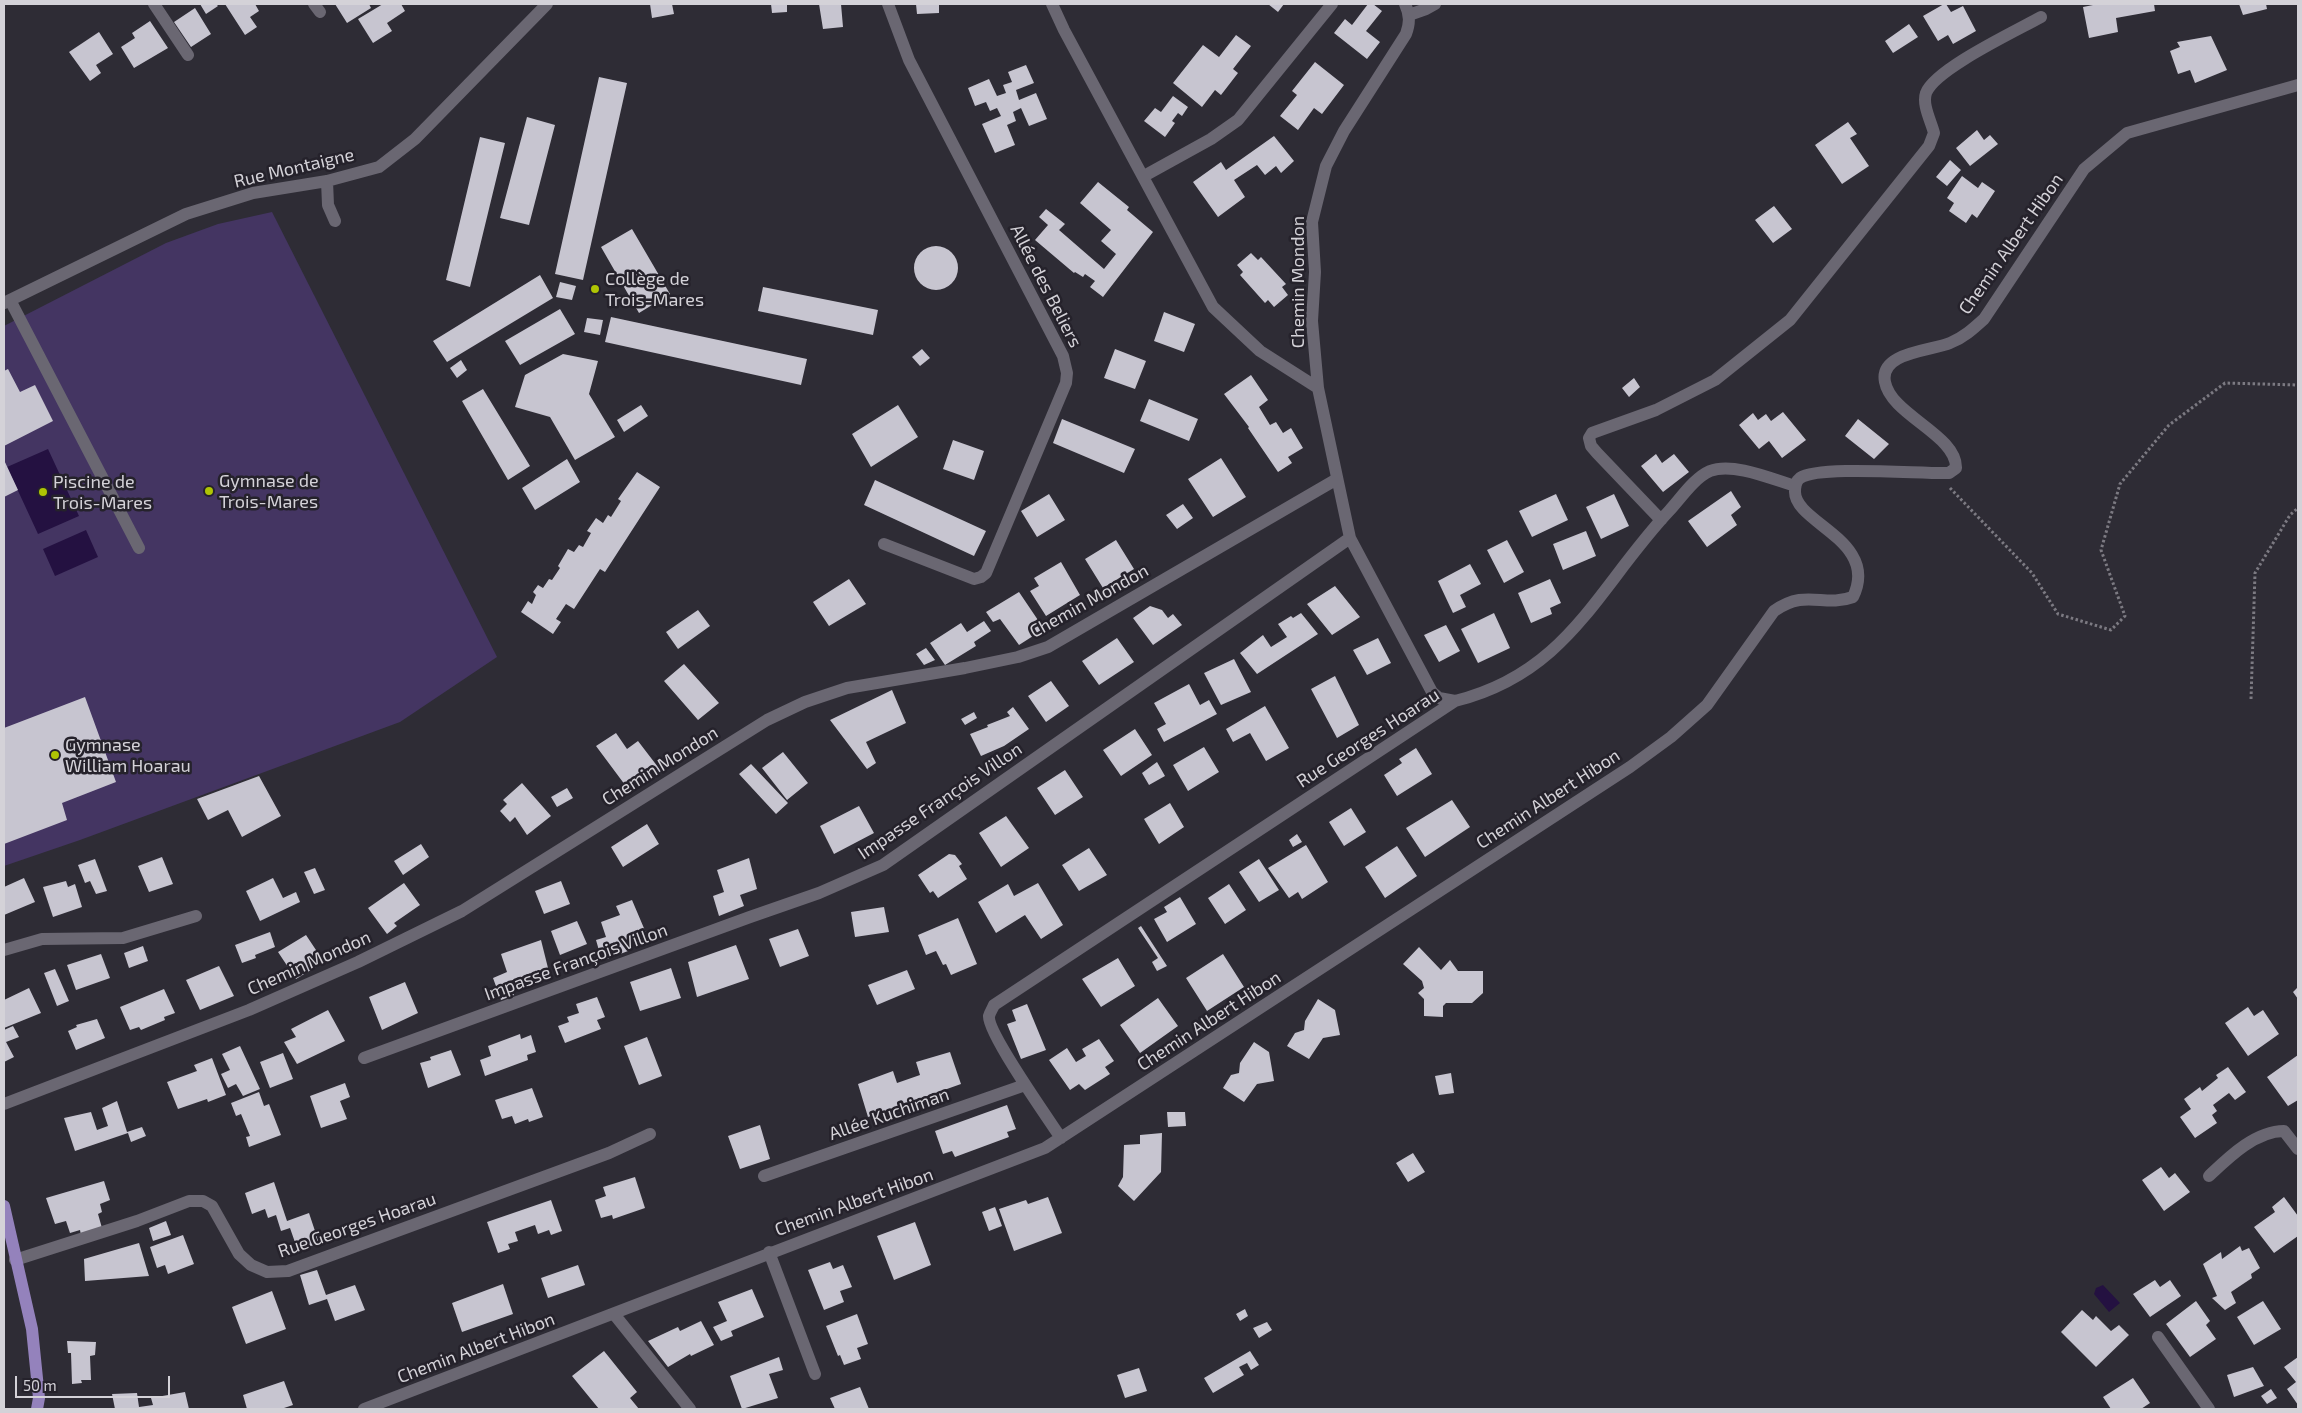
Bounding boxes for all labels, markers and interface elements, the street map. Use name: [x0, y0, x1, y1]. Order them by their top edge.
street label: Rue Montaigne: [232, 144, 356, 192]
street label: Chemin Albert Hibon: [1954, 169, 2068, 319]
street label: Chemin Mondon: [1287, 216, 1309, 348]
street label: Allée des Beliers: [1006, 221, 1086, 351]
place label: Collège de Trois-Mares: [605, 268, 704, 310]
marker: Collège de Trois-Mares: [589, 283, 601, 295]
place label: Gymnase de Trois-Mares: [219, 470, 319, 512]
place label: Piscine de Trois-Mares: [53, 471, 152, 514]
marker: Gymnase de Trois-Mares: [203, 485, 215, 497]
marker: Piscine de Trois-Mares: [37, 486, 49, 498]
street label: Chemin Mondon: [1026, 559, 1152, 643]
street label: Rue Georges Hoarau: [1293, 684, 1443, 792]
street label: Chemin Mondon: [598, 722, 722, 810]
place label: Gymnase William Hoarau: [65, 734, 191, 776]
street label: Impasse François Villon: [854, 738, 1026, 864]
street label: Chemin Albert Hibon: [1472, 744, 1624, 854]
marker: Gymnase William Hoarau: [49, 749, 61, 761]
street label: Impasse François Villon: [482, 919, 670, 1005]
street label: Chemin Mondon: [244, 926, 374, 1000]
street label: Chemin Albert Hibon: [1133, 966, 1285, 1076]
street label: Allée Kuchiman: [826, 1083, 952, 1145]
street label: Chemin Albert Hibon: [772, 1163, 936, 1241]
street label: Rue Georges Hoarau: [275, 1188, 439, 1262]
street label: Chemin Albert Hibon: [394, 1308, 558, 1388]
scale bar: [18, 1366, 172, 1398]
text: 50 m: [23, 1376, 57, 1394]

